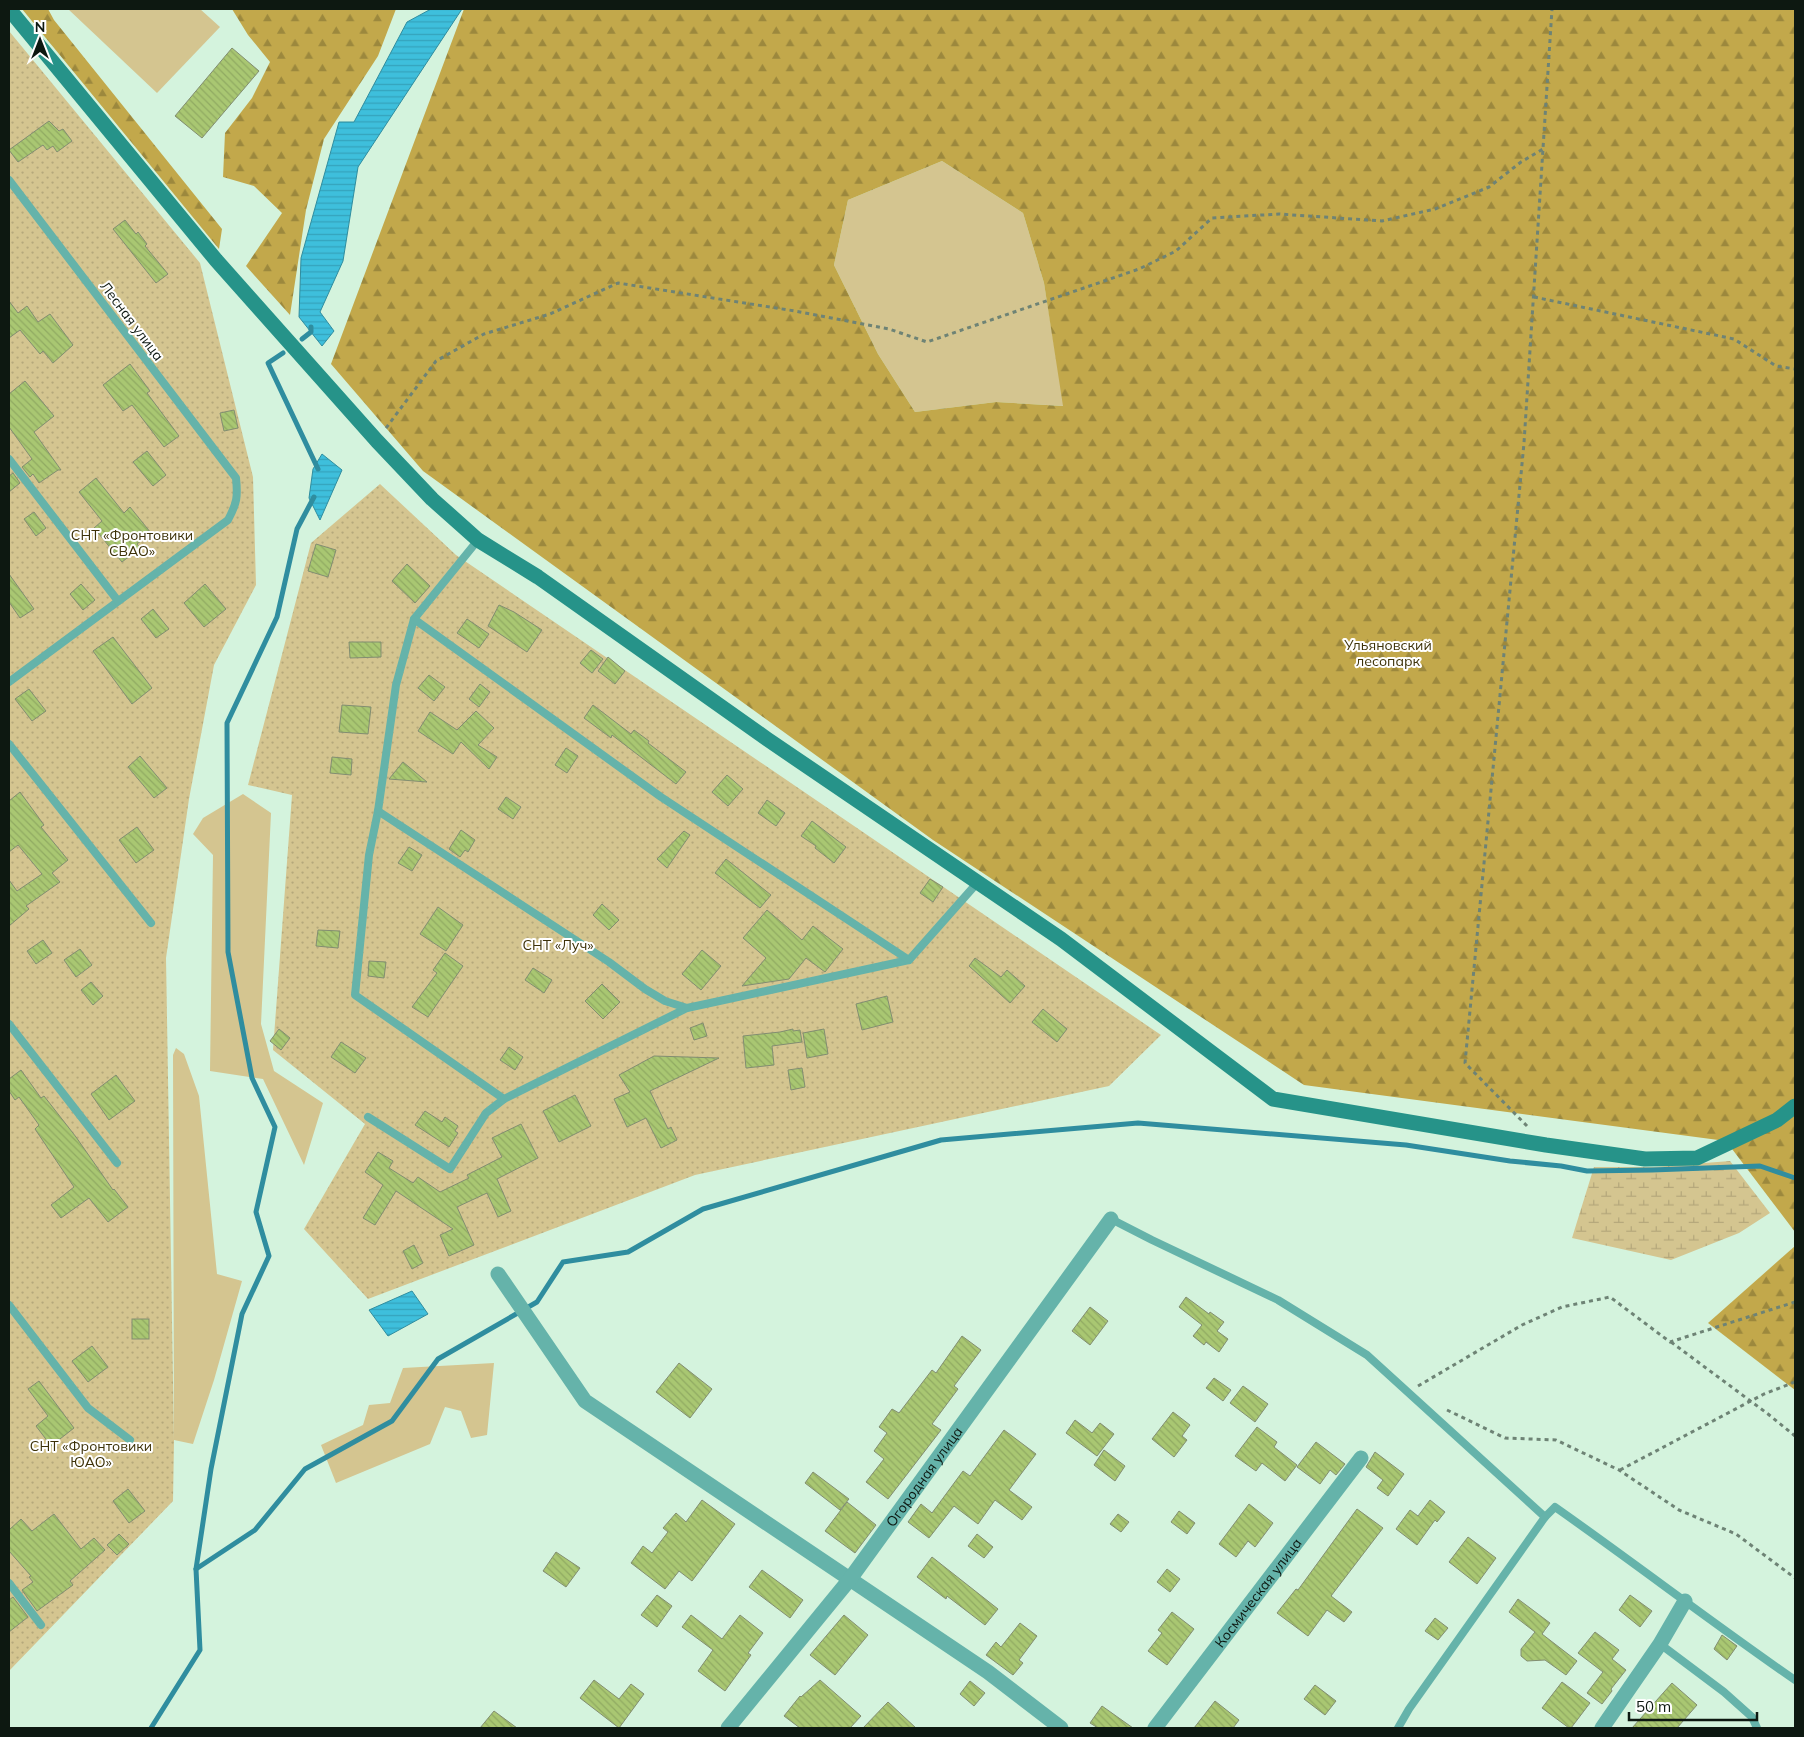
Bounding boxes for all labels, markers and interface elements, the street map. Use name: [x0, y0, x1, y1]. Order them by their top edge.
north arrow: [15, 15, 65, 65]
text: N: [35, 18, 45, 36]
street label: Лесная улица: [96, 278, 168, 364]
park label: СНТ «Фронтовики СВАО»: [71, 526, 193, 560]
park label: Ульяновский лесопарк: [1343, 636, 1432, 670]
park label: СНТ «Луч»: [523, 936, 594, 954]
street label: Огородная улица: [882, 1423, 967, 1530]
park label: СНТ «Фронтовики ЮАО»: [30, 1437, 152, 1471]
street label: Космическая улица: [1211, 1534, 1306, 1651]
scale bar: [1629, 1690, 1756, 1722]
text: 50 m: [1636, 1697, 1671, 1716]

